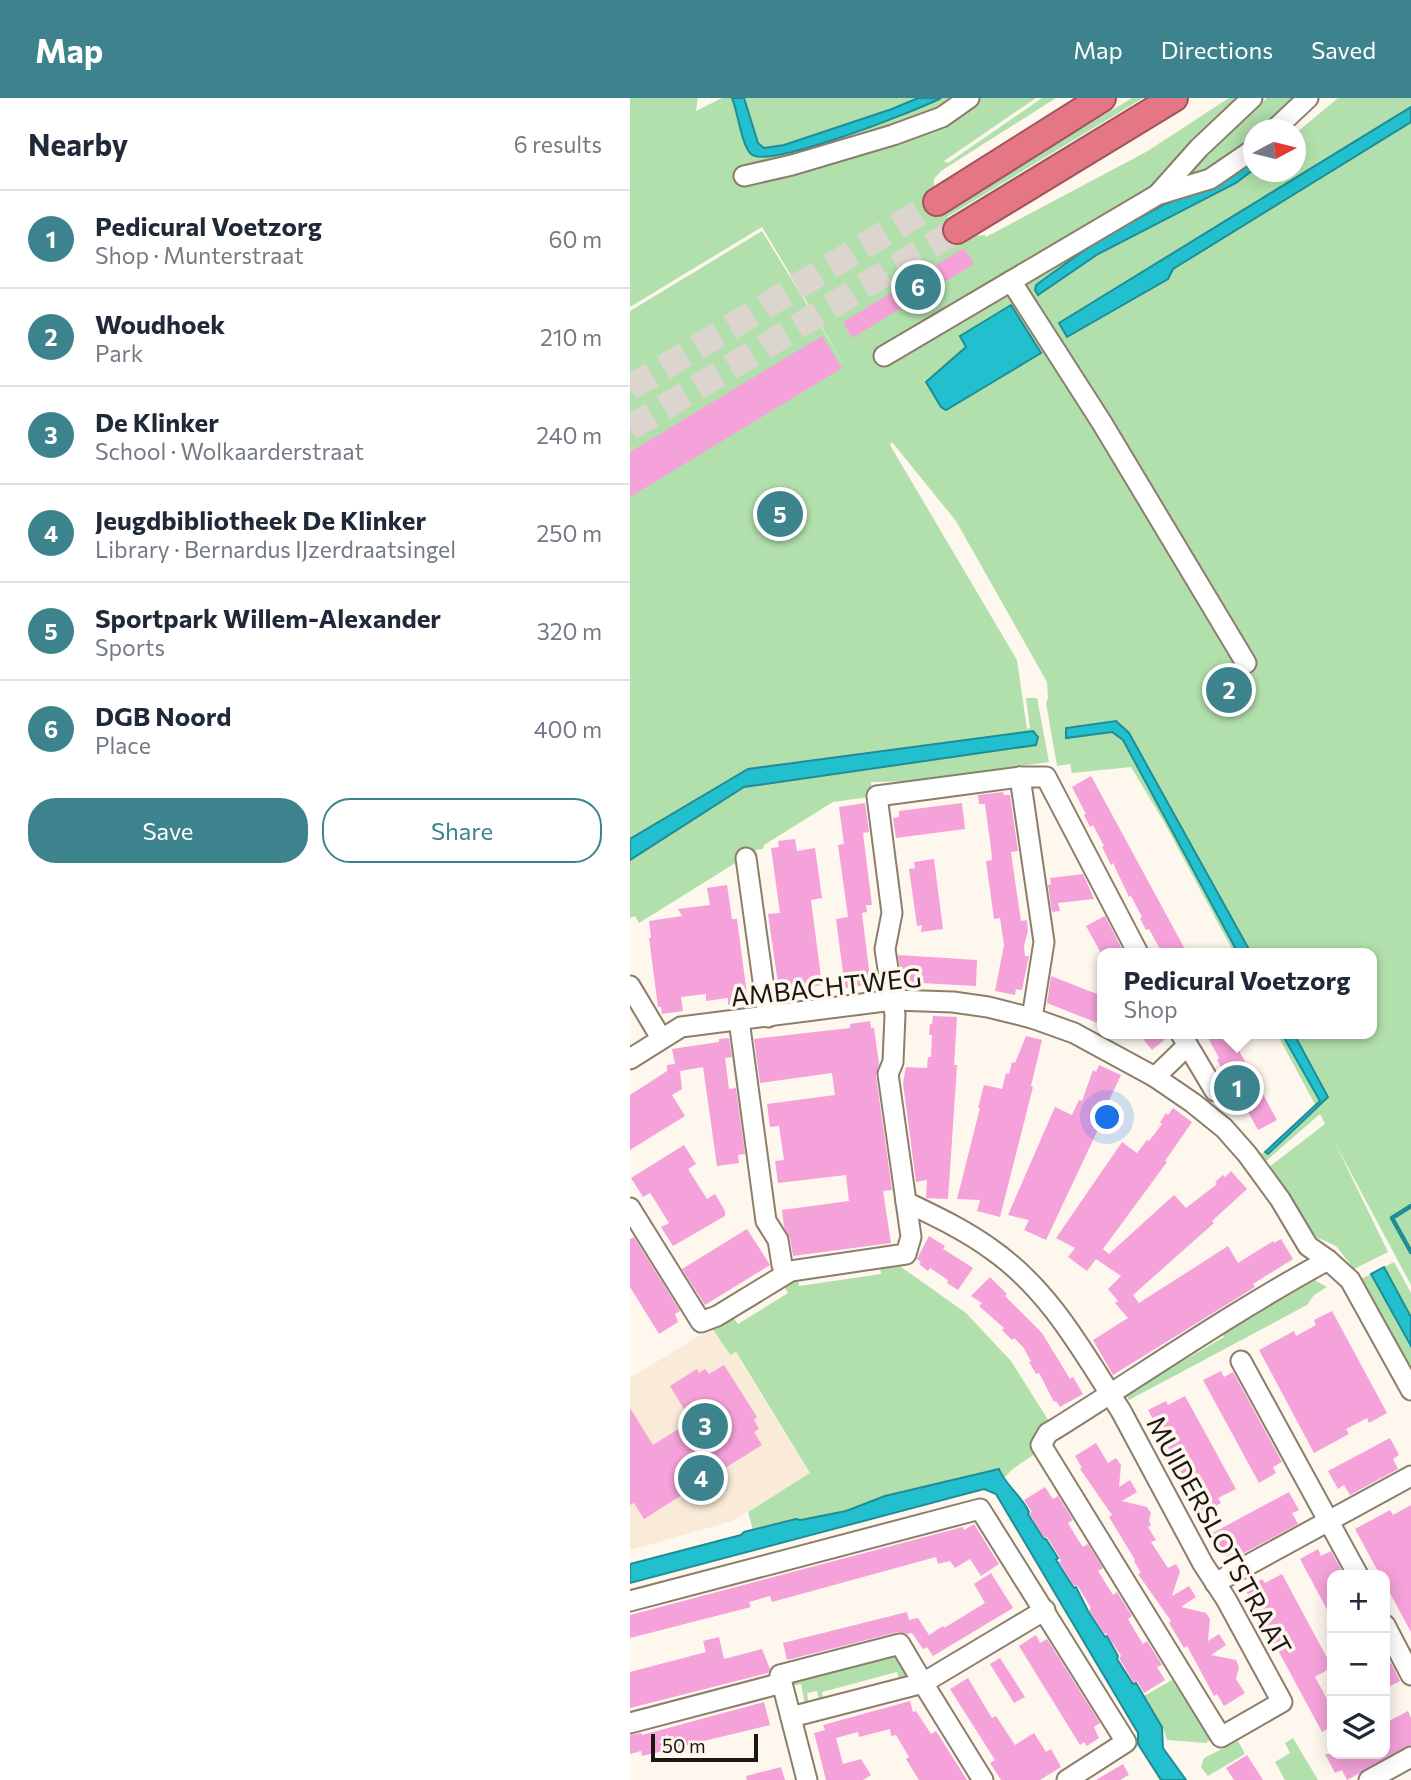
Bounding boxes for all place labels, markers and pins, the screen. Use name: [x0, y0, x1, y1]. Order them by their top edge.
pin: 6: [895, 261, 941, 313]
pin: 5: [757, 488, 803, 540]
pin: 2: [1206, 664, 1252, 716]
pin: 1: [1214, 1062, 1260, 1114]
pin: 3: [682, 1400, 728, 1452]
pin: 4: [678, 1452, 724, 1504]

